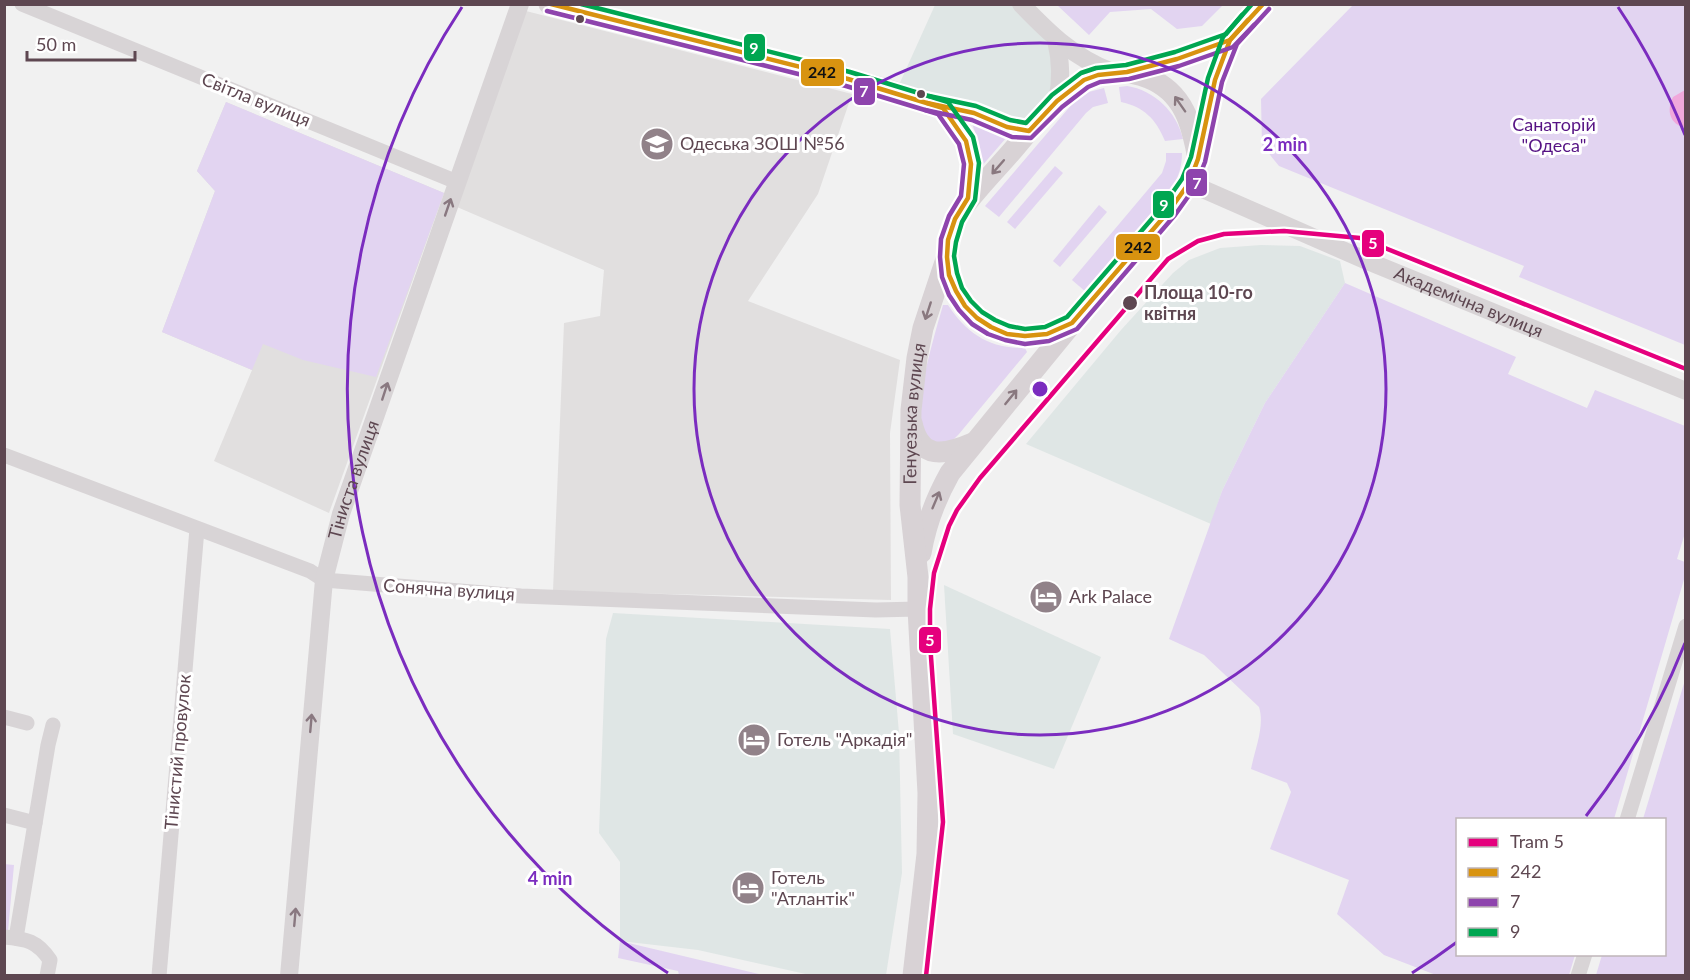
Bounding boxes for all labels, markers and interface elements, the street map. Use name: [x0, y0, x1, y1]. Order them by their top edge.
unlabelled marker: [574, 13, 586, 25]
scale bar: [27, 24, 135, 62]
text: 50 m: [36, 33, 76, 55]
line badge: 9: [743, 33, 766, 62]
text: 9: [749, 38, 759, 57]
line badge: 242: [800, 58, 845, 87]
text: 242: [808, 62, 836, 81]
street label: Світла вулиця: [199, 67, 314, 131]
line badge: 7: [853, 77, 876, 106]
text: 7: [859, 81, 869, 100]
unlabelled marker: [915, 88, 927, 100]
one-way arrow: [1174, 97, 1187, 113]
park label: Санаторій "Одеса": [1512, 113, 1596, 156]
school or university icon: Одеська ЗОШ №56: [639, 126, 675, 162]
place label: Одеська ЗОШ №56: [680, 132, 845, 154]
text: 2 min: [1263, 133, 1307, 155]
one-way arrow: [991, 159, 1005, 174]
line badge: 7: [1185, 168, 1208, 197]
text: 7: [1192, 173, 1202, 192]
line badge: 9: [1152, 190, 1175, 219]
text: 9: [1159, 195, 1169, 214]
one-way arrow: [443, 198, 454, 217]
line badge: 5: [1361, 229, 1385, 258]
line badge: 242: [1115, 233, 1161, 261]
text: 5: [1368, 233, 1378, 252]
text: 242: [1124, 237, 1152, 256]
street label: Академічна вулиця: [1391, 261, 1547, 342]
place label: Площа 10-го квітня: [1144, 281, 1253, 324]
marker: Площа 10-го квітня: [1121, 294, 1139, 312]
one-way arrow: [922, 301, 933, 320]
street label: Генуезька вулиця: [898, 341, 930, 485]
centre of rings: [1030, 379, 1050, 399]
one-way arrow: [380, 382, 391, 401]
one-way arrow: [1004, 390, 1018, 405]
street label: Тіниста вулиця: [323, 417, 383, 542]
one-way arrow: [931, 491, 942, 509]
street label: Сонячна вулиця: [383, 573, 516, 605]
hotel icon: Ark Palace: [1028, 579, 1064, 615]
place label: Ark Palace: [1069, 585, 1152, 607]
line badge: 5: [918, 626, 942, 654]
text: 5: [925, 630, 935, 649]
street label: Тінистий провулок: [159, 673, 195, 831]
one-way arrow: [306, 713, 317, 733]
hotel icon: Готель "Аркадія": [736, 722, 772, 758]
place label: Готель "Аркадія": [777, 728, 913, 750]
legend: [1456, 818, 1666, 956]
text: Tram 5: [1510, 830, 1564, 852]
text: 242: [1510, 860, 1541, 882]
place label: Готель "Атлантік": [771, 866, 855, 909]
text: 4 min: [528, 867, 572, 889]
hotel icon: Готель "Атлантік": [730, 870, 766, 906]
text: 7: [1510, 890, 1520, 912]
one-way arrow: [290, 908, 301, 928]
text: 9: [1510, 920, 1520, 942]

